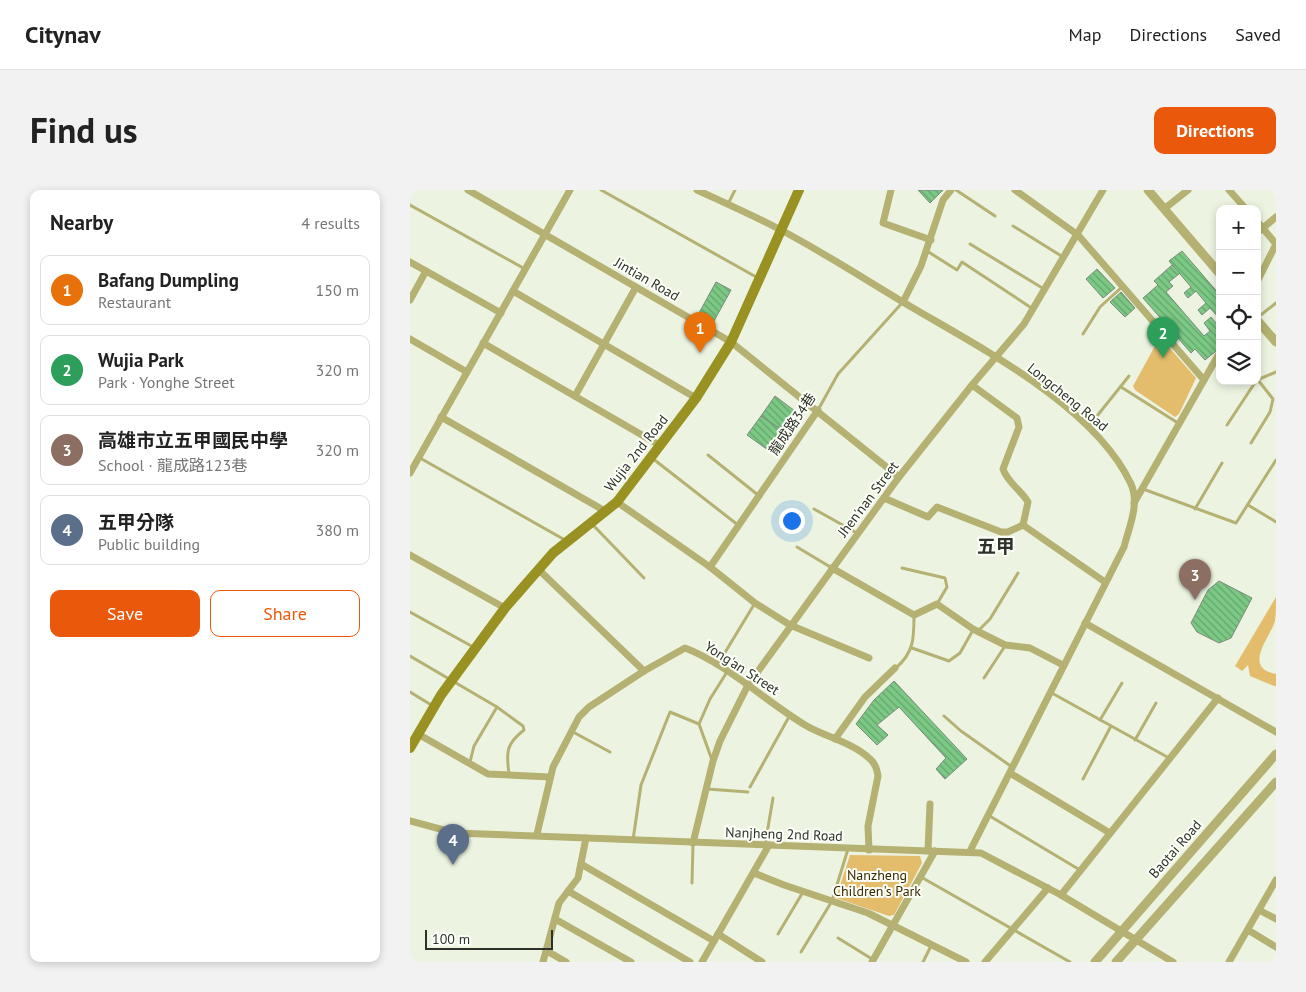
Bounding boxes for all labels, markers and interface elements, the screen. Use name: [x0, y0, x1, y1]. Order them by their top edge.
text: Citynav: [25, 19, 101, 50]
text: Map: [1069, 23, 1101, 46]
text: Directions: [1129, 23, 1207, 46]
text: Saved: [1235, 23, 1281, 46]
text: Find us: [30, 107, 138, 153]
button: Directions: [1154, 107, 1276, 154]
map controls: [1216, 205, 1261, 385]
button: +: [1216, 205, 1261, 250]
text: Nearby: [50, 209, 113, 236]
text: 4 results: [301, 213, 360, 233]
button: −: [1216, 250, 1261, 295]
street label: Jintian Road: [610, 253, 683, 305]
text: Bafang Dumpling: [98, 268, 239, 292]
text: 1: [62, 280, 72, 300]
text: 150 m: [316, 280, 359, 300]
text: Restaurant: [98, 292, 171, 312]
button: locate: [1216, 295, 1261, 340]
pin: 1: [684, 312, 716, 353]
pin: 2: [1147, 317, 1179, 358]
button: layers: [1216, 340, 1261, 385]
text: Wujia Park: [98, 348, 184, 372]
street label: Longcheng Road: [1024, 359, 1112, 435]
text: 2: [62, 360, 72, 380]
text: 320 m: [316, 360, 359, 380]
text: Park · Yonghe Street: [98, 372, 235, 392]
street label: 龍成路34巷: [765, 389, 819, 459]
street label: Wujia 2nd Road: [600, 411, 672, 495]
text: 高雄市立五甲國民中學: [98, 428, 288, 452]
text: 3: [62, 440, 72, 460]
text: 320 m: [316, 440, 359, 460]
text: School · 龍成路123巷: [98, 455, 247, 475]
street label: Jhen'nan Street: [833, 457, 903, 541]
your location: [779, 508, 805, 534]
text: 五甲分隊: [98, 510, 174, 534]
text: 4: [62, 520, 72, 540]
text: 380 m: [316, 520, 359, 540]
text: Public building: [98, 534, 200, 554]
district label: 五甲: [977, 534, 1015, 558]
pin: 3: [1179, 559, 1211, 600]
button: Save: [50, 590, 200, 637]
button: Share: [210, 590, 360, 637]
street label: Yong'an Street: [701, 637, 783, 699]
street label: Baotai Road: [1145, 816, 1205, 882]
street label: Nanjheng 2nd Road: [725, 823, 843, 845]
pin: 4: [437, 824, 469, 865]
park label: Nanzheng Children's Park: [833, 866, 921, 900]
scale bar: [425, 927, 552, 950]
text: 100 m: [432, 930, 470, 948]

